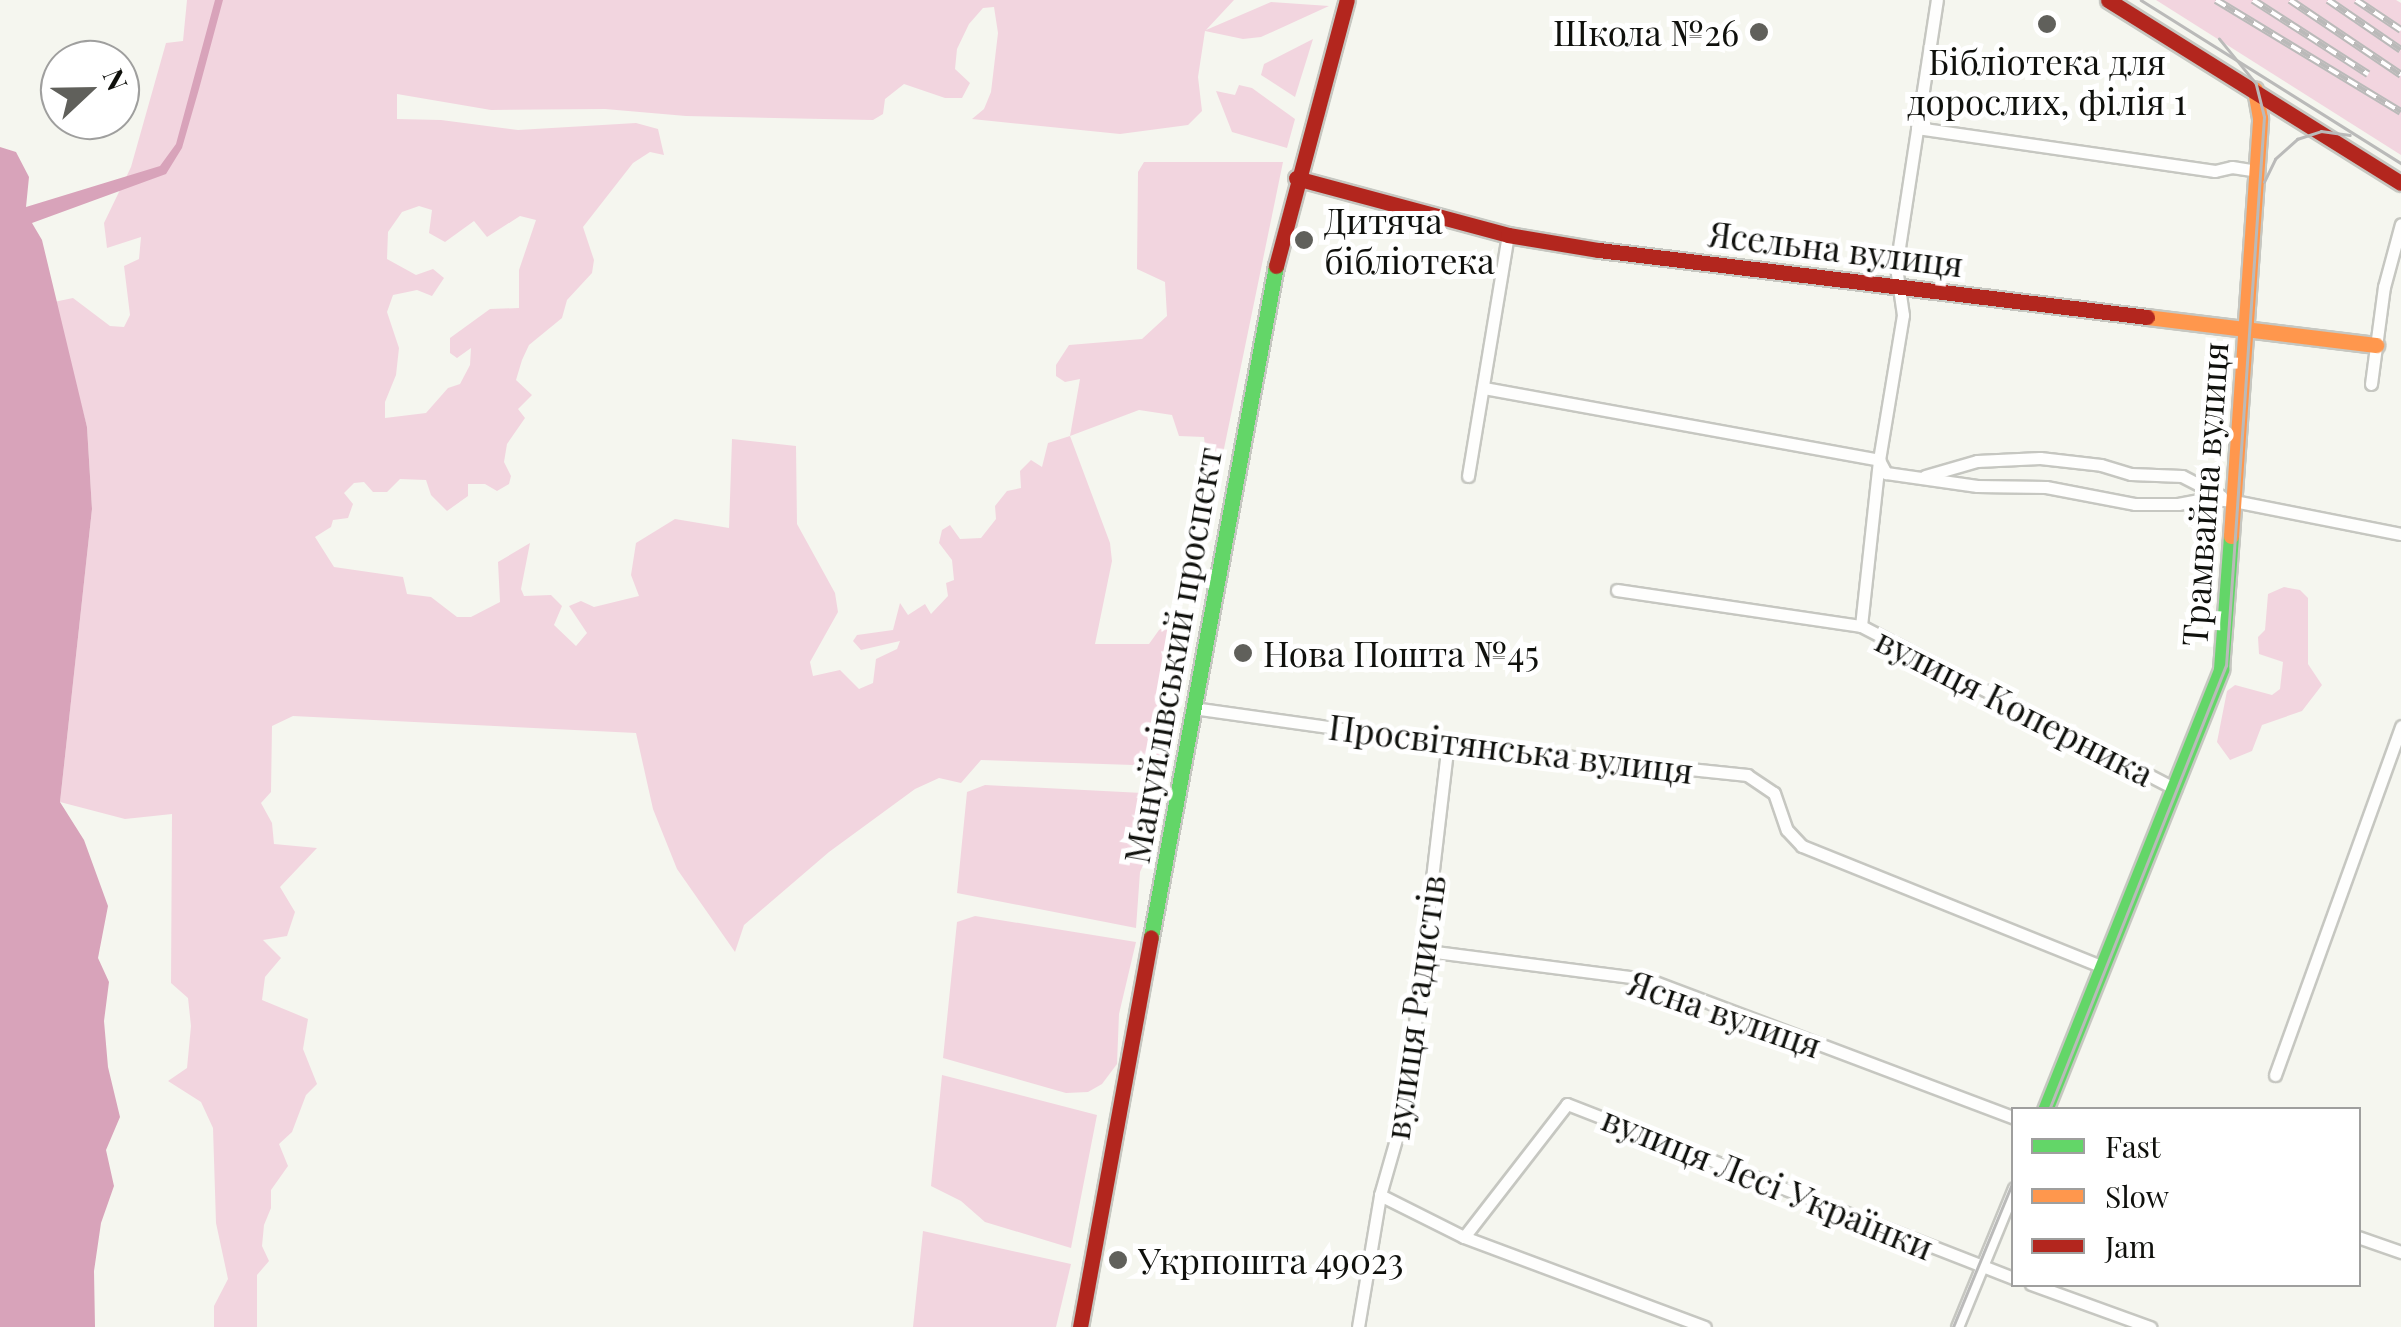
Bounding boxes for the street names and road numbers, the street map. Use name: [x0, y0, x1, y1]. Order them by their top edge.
street label: Ясельна вулиця: [1706, 212, 1966, 284]
street label: Трамвайна вулиця: [2172, 340, 2236, 648]
street label: Мануйлівський проспект: [1115, 444, 1229, 866]
street label: вулиця Коперника: [1869, 618, 2161, 794]
street label: Просвітянська вулиця: [1326, 705, 1696, 791]
street label: вулиця Радистів: [1375, 872, 1453, 1142]
street label: Ясна вулиця: [1623, 960, 1827, 1066]
street label: вулиця Лесі Українки: [1596, 1096, 1940, 1268]

